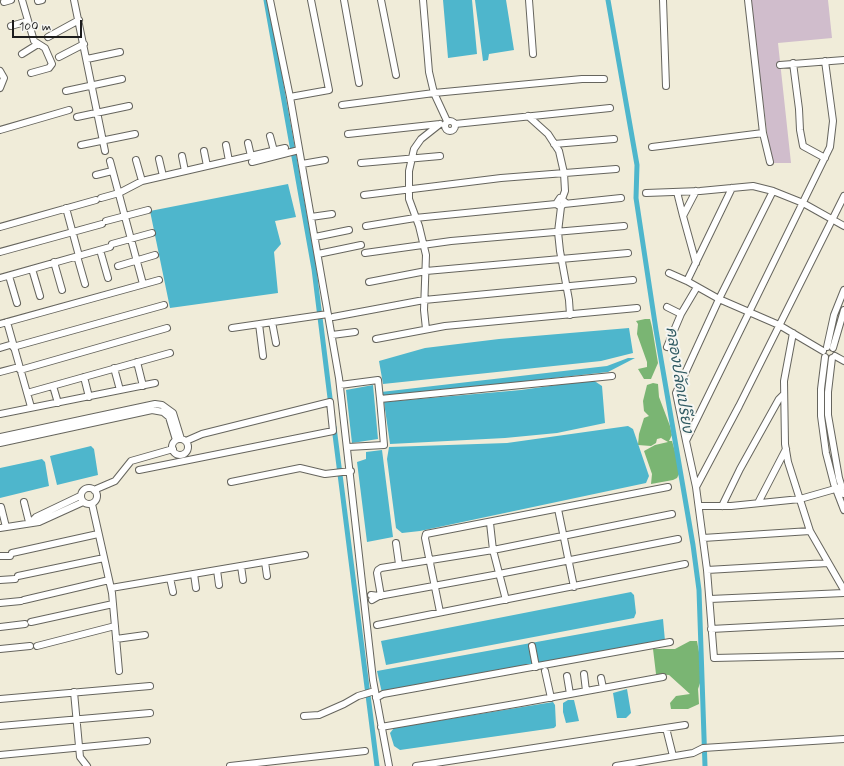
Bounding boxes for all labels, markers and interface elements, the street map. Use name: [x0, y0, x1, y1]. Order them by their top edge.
scale bar: [14, 12, 84, 38]
text: 100 m: [19, 19, 51, 35]
water label: คลองปลัดเปรียง: [661, 326, 695, 434]

